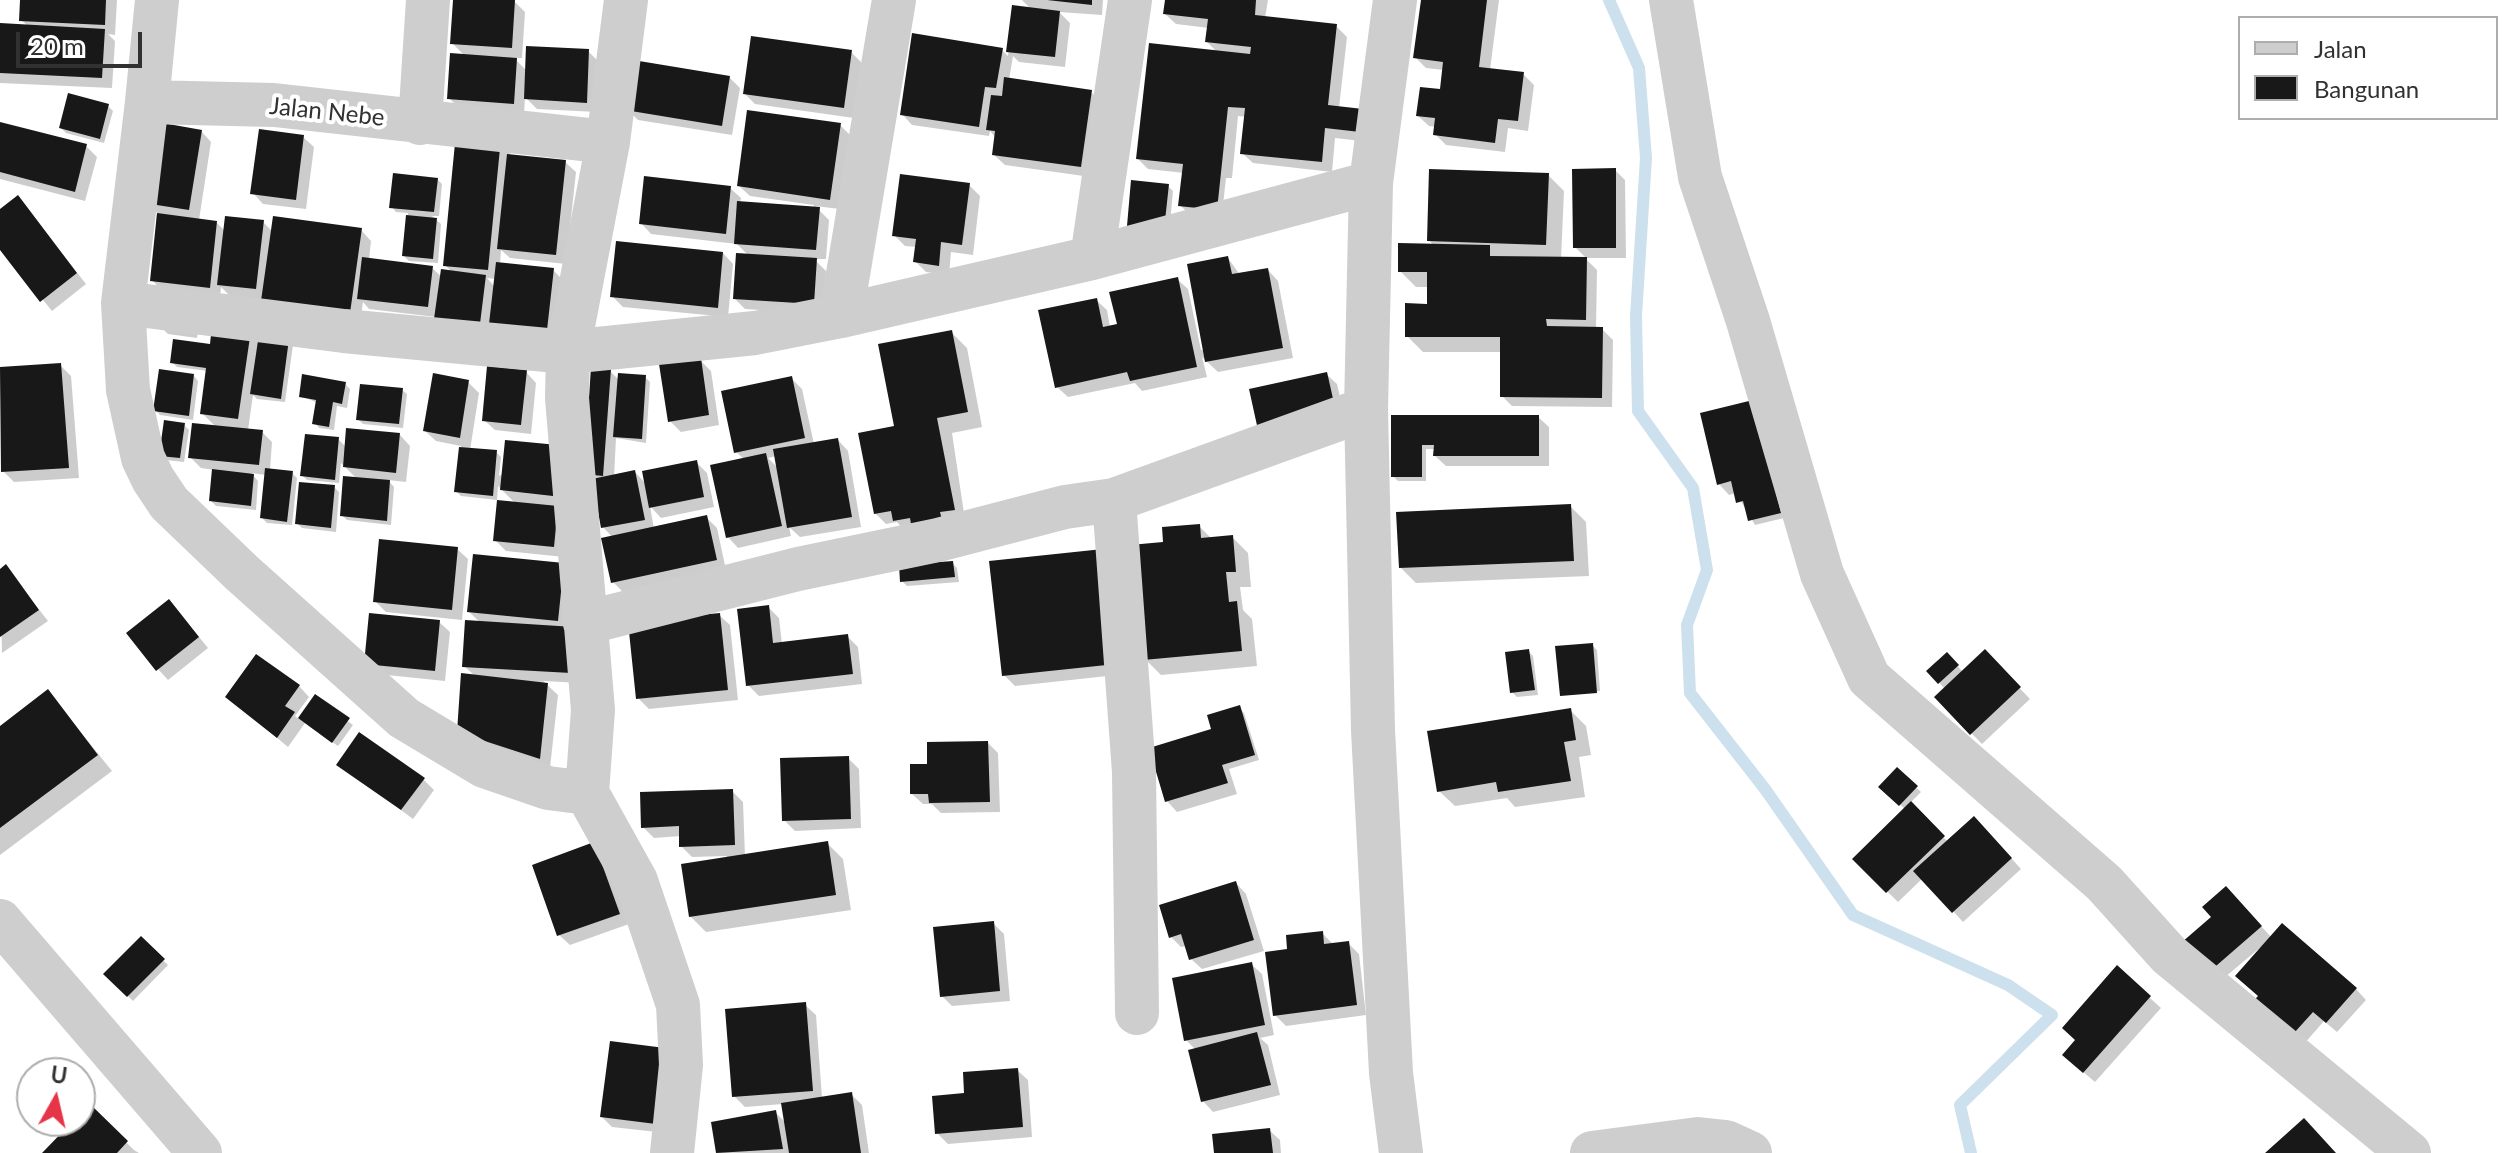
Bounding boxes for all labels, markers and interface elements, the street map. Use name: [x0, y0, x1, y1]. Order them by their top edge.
scale bar: [20, 16, 146, 66]
legend: [2238, 16, 2498, 120]
text: 20 m: [30, 31, 84, 60]
text: Jalan: [2314, 34, 2367, 63]
text: Bangunan: [2314, 74, 2419, 103]
street label: Jalan Nebe: [268, 92, 386, 132]
north arrow: [16, 1057, 96, 1137]
text: U: [49, 1060, 69, 1089]

